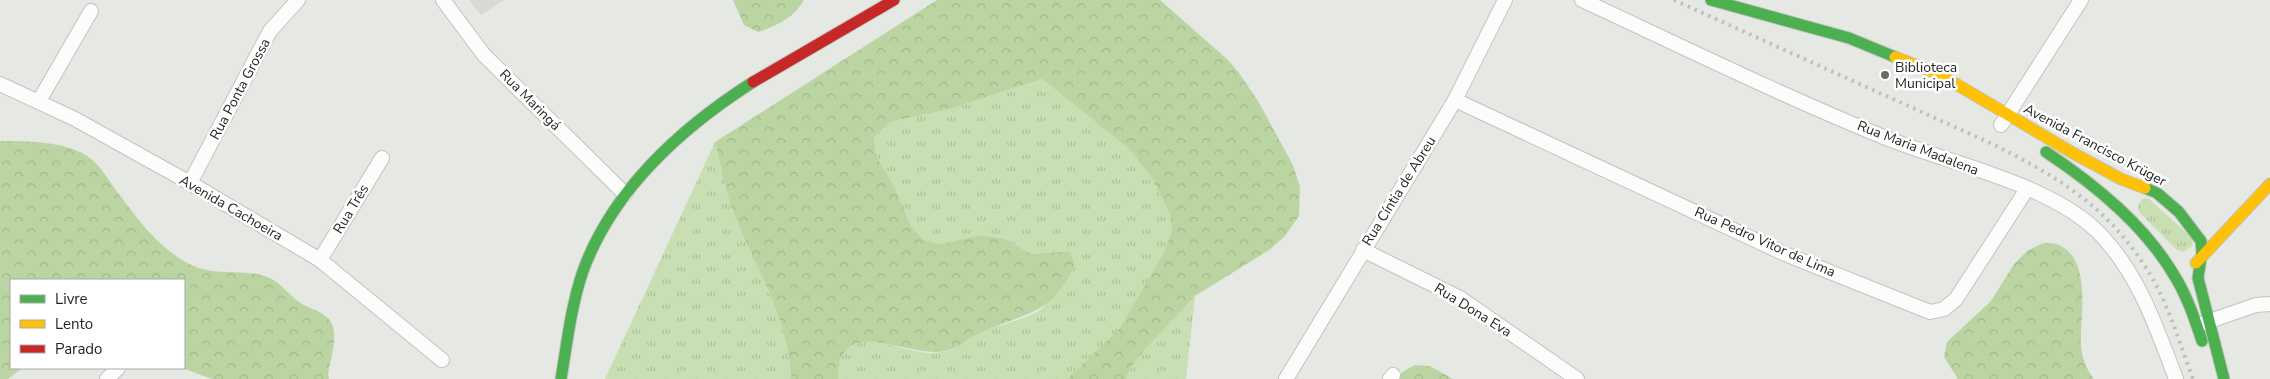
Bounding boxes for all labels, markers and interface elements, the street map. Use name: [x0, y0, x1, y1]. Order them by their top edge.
street label: Rua Ponta Grossa: [205, 35, 275, 143]
place label: Biblioteca Municipal: [1895, 58, 1957, 93]
street label: Rua Maringá: [495, 65, 565, 135]
marker: Biblioteca Municipal: [1879, 69, 1891, 81]
street label: Avenida Francisco Krüger: [2020, 99, 2170, 191]
street label: Rua Maria Madalena: [1854, 116, 1982, 180]
street label: Rua Cíntia de Abreu: [1358, 133, 1440, 249]
street label: Avenida Cachoeira: [176, 171, 286, 245]
street label: Rua Três: [329, 180, 373, 237]
street label: Rua Pedro Vitor de Lima: [1692, 202, 1838, 282]
legend: [10, 279, 185, 369]
street label: Rua Dona Eva: [1431, 279, 1515, 341]
text: Livre: [55, 289, 88, 309]
text: Lento: [55, 314, 93, 334]
text: Parado: [55, 339, 102, 359]

